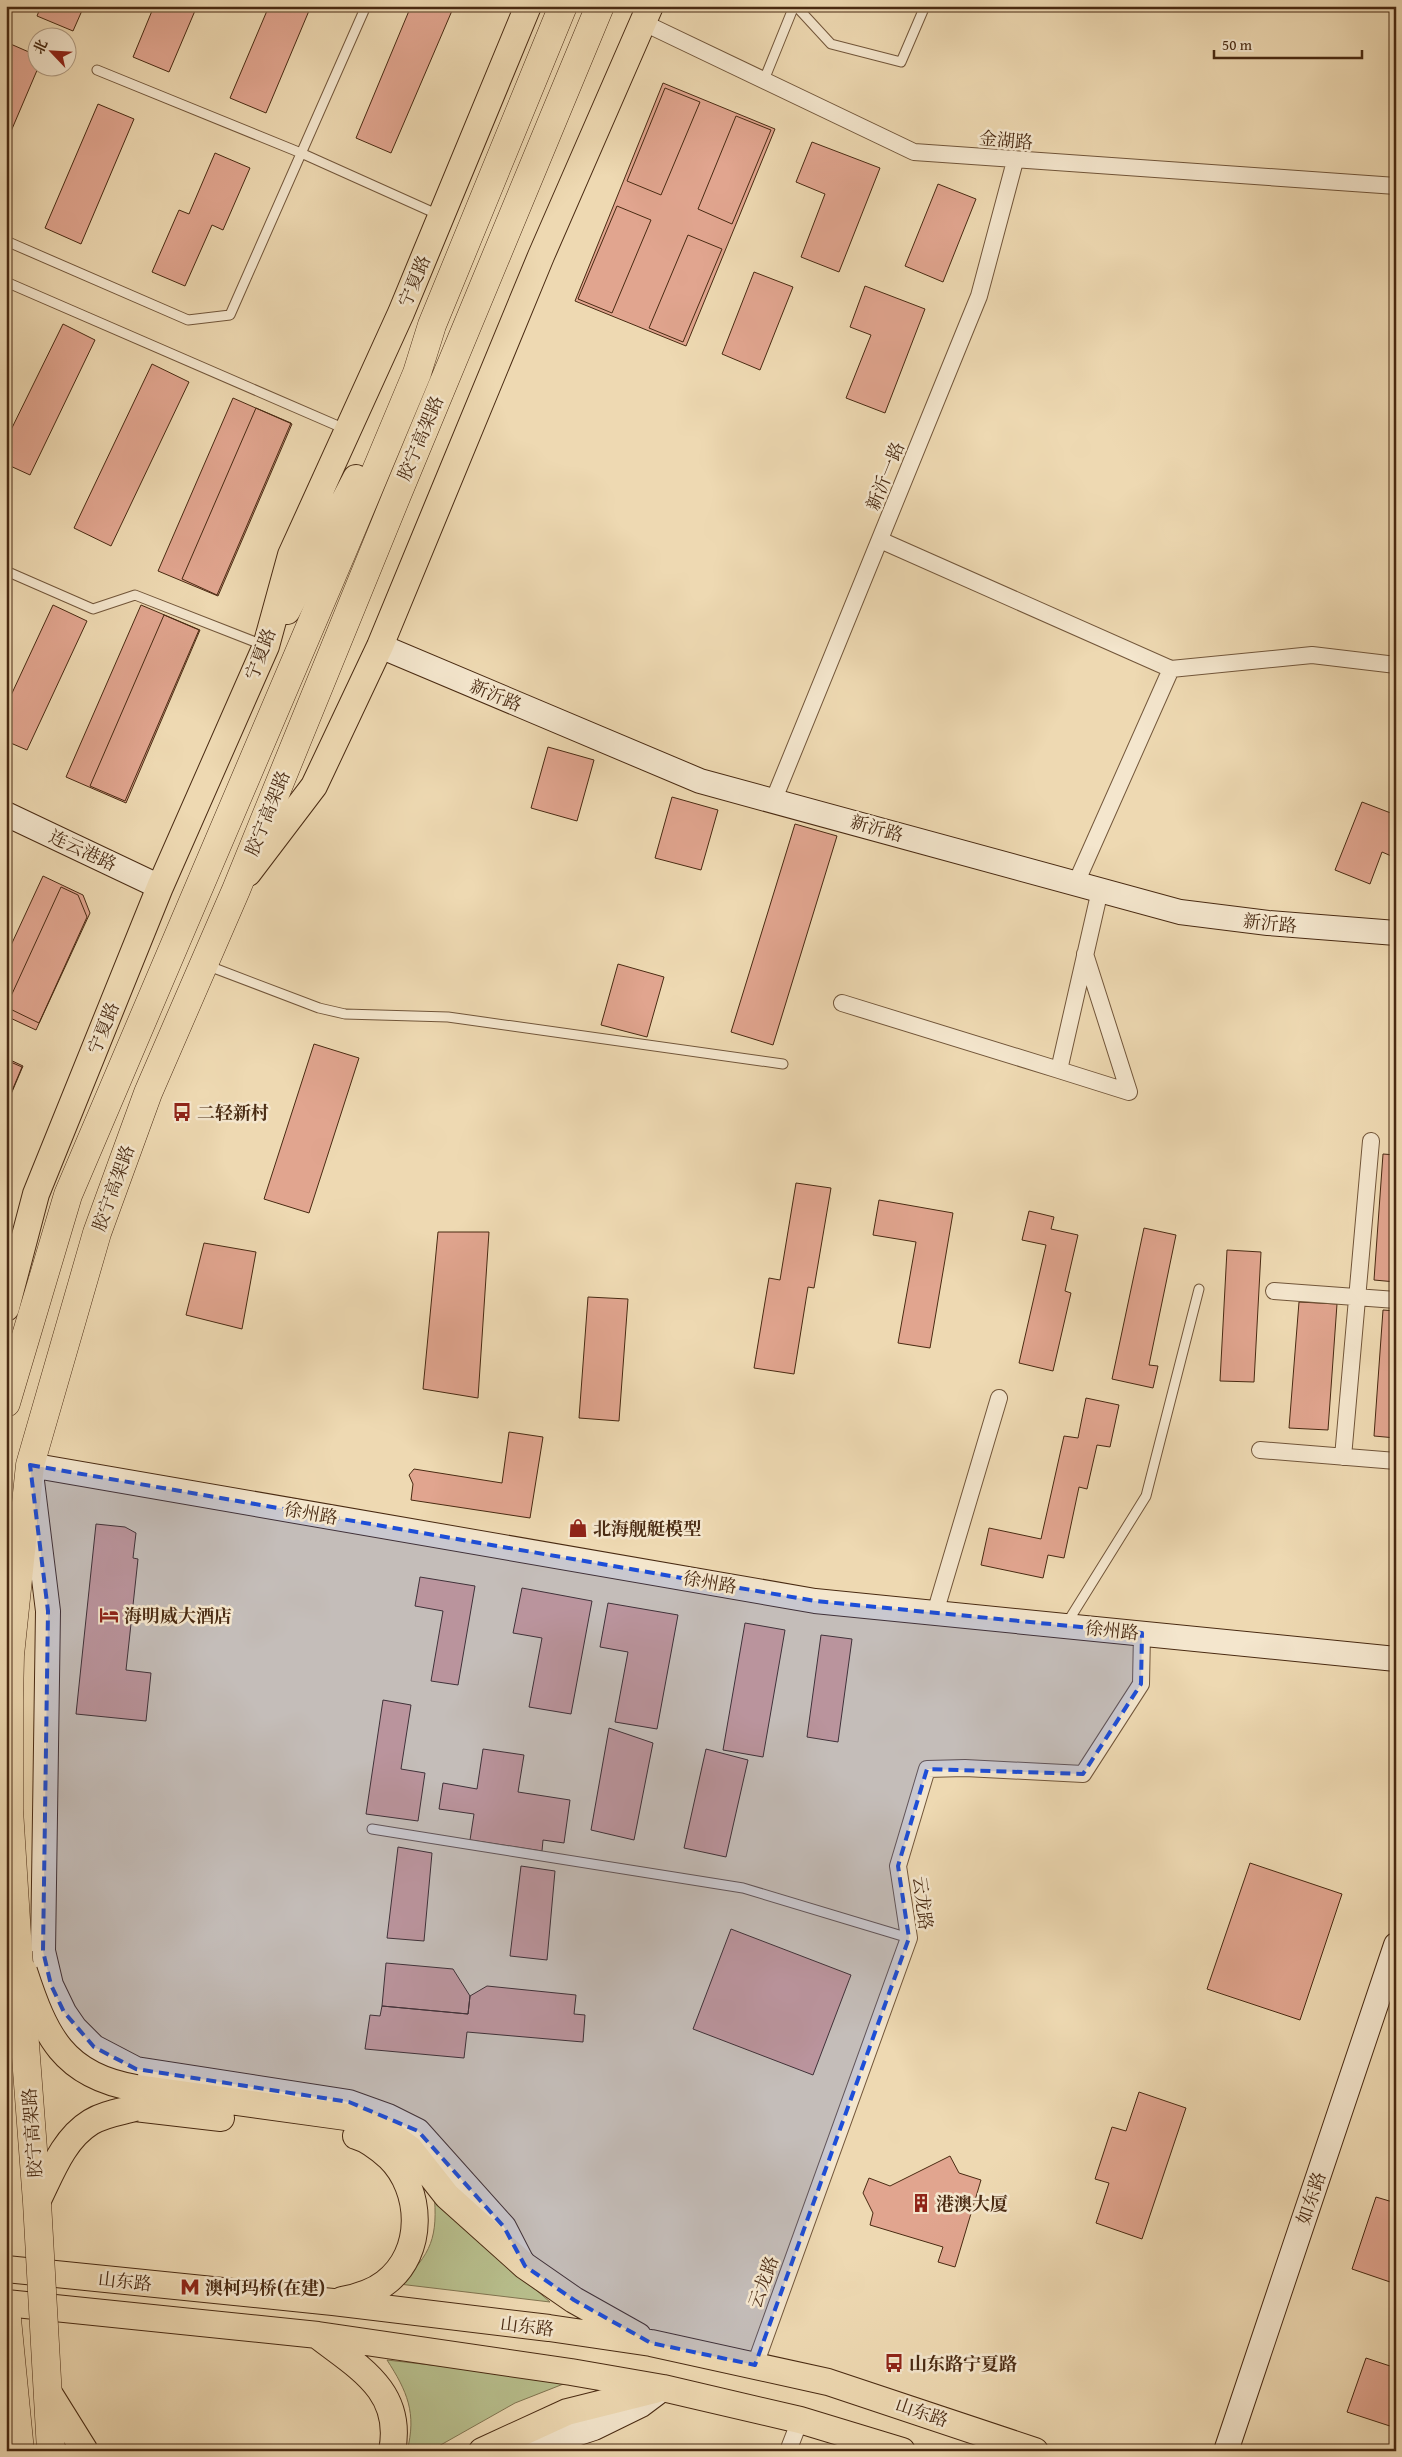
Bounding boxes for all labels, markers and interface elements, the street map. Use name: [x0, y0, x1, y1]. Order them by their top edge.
north arrow: [28, 28, 78, 78]
scale bar: [1214, 28, 1362, 60]
text: 50 m: [1222, 34, 1253, 55]
text: 北: [28, 36, 52, 57]
street label: 金湖路: [978, 124, 1034, 156]
street label: 宁夏路: [391, 251, 437, 311]
street label: 胶宁高架路: [390, 391, 450, 485]
street label: 新沂一路: [859, 438, 911, 514]
street label: 宁夏路: [238, 624, 282, 684]
street label: 新沂路: [466, 672, 526, 718]
street label: 胶宁高架路: [238, 766, 296, 860]
street label: 新沂路: [847, 808, 907, 848]
street label: 连云港路: [45, 823, 121, 877]
street label: 新沂路: [1242, 907, 1298, 939]
street label: 宁夏路: [80, 998, 126, 1058]
place label: 二轻新村: [197, 1099, 269, 1126]
bus stop icon: 二轻新村: [171, 1101, 193, 1123]
street label: 胶宁高架路: [85, 1141, 141, 1235]
street label: 徐州路: [282, 1495, 340, 1531]
place label: 北海舰艇模型: [593, 1515, 701, 1542]
shop icon: 北海舰艇模型: [567, 1517, 589, 1539]
street label: 徐州路: [681, 1564, 739, 1600]
place label: 海明威大酒店: [124, 1602, 232, 1629]
hotel icon: 海明威大酒店: [98, 1604, 120, 1626]
street label: 徐州路: [1084, 1614, 1140, 1646]
street label: 云龙路: [906, 1875, 940, 1931]
street label: 胶宁高架路: [15, 2087, 49, 2179]
street label: 如东路: [1289, 2168, 1333, 2228]
place label: 港澳大厦: [936, 2190, 1008, 2217]
building icon: 港澳大厦: [910, 2192, 932, 2214]
street label: 云龙路: [741, 2252, 785, 2312]
street label: 山东路: [97, 2265, 153, 2297]
place label: 澳柯玛桥(在建): [205, 2274, 325, 2301]
metro station icon: 澳柯玛桥(在建): [179, 2276, 201, 2298]
street label: 山东路: [499, 2309, 555, 2343]
place label: 山东路宁夏路: [909, 2350, 1017, 2377]
bus stop icon: 山东路宁夏路: [883, 2352, 905, 2374]
street label: 山东路: [892, 2390, 952, 2434]

